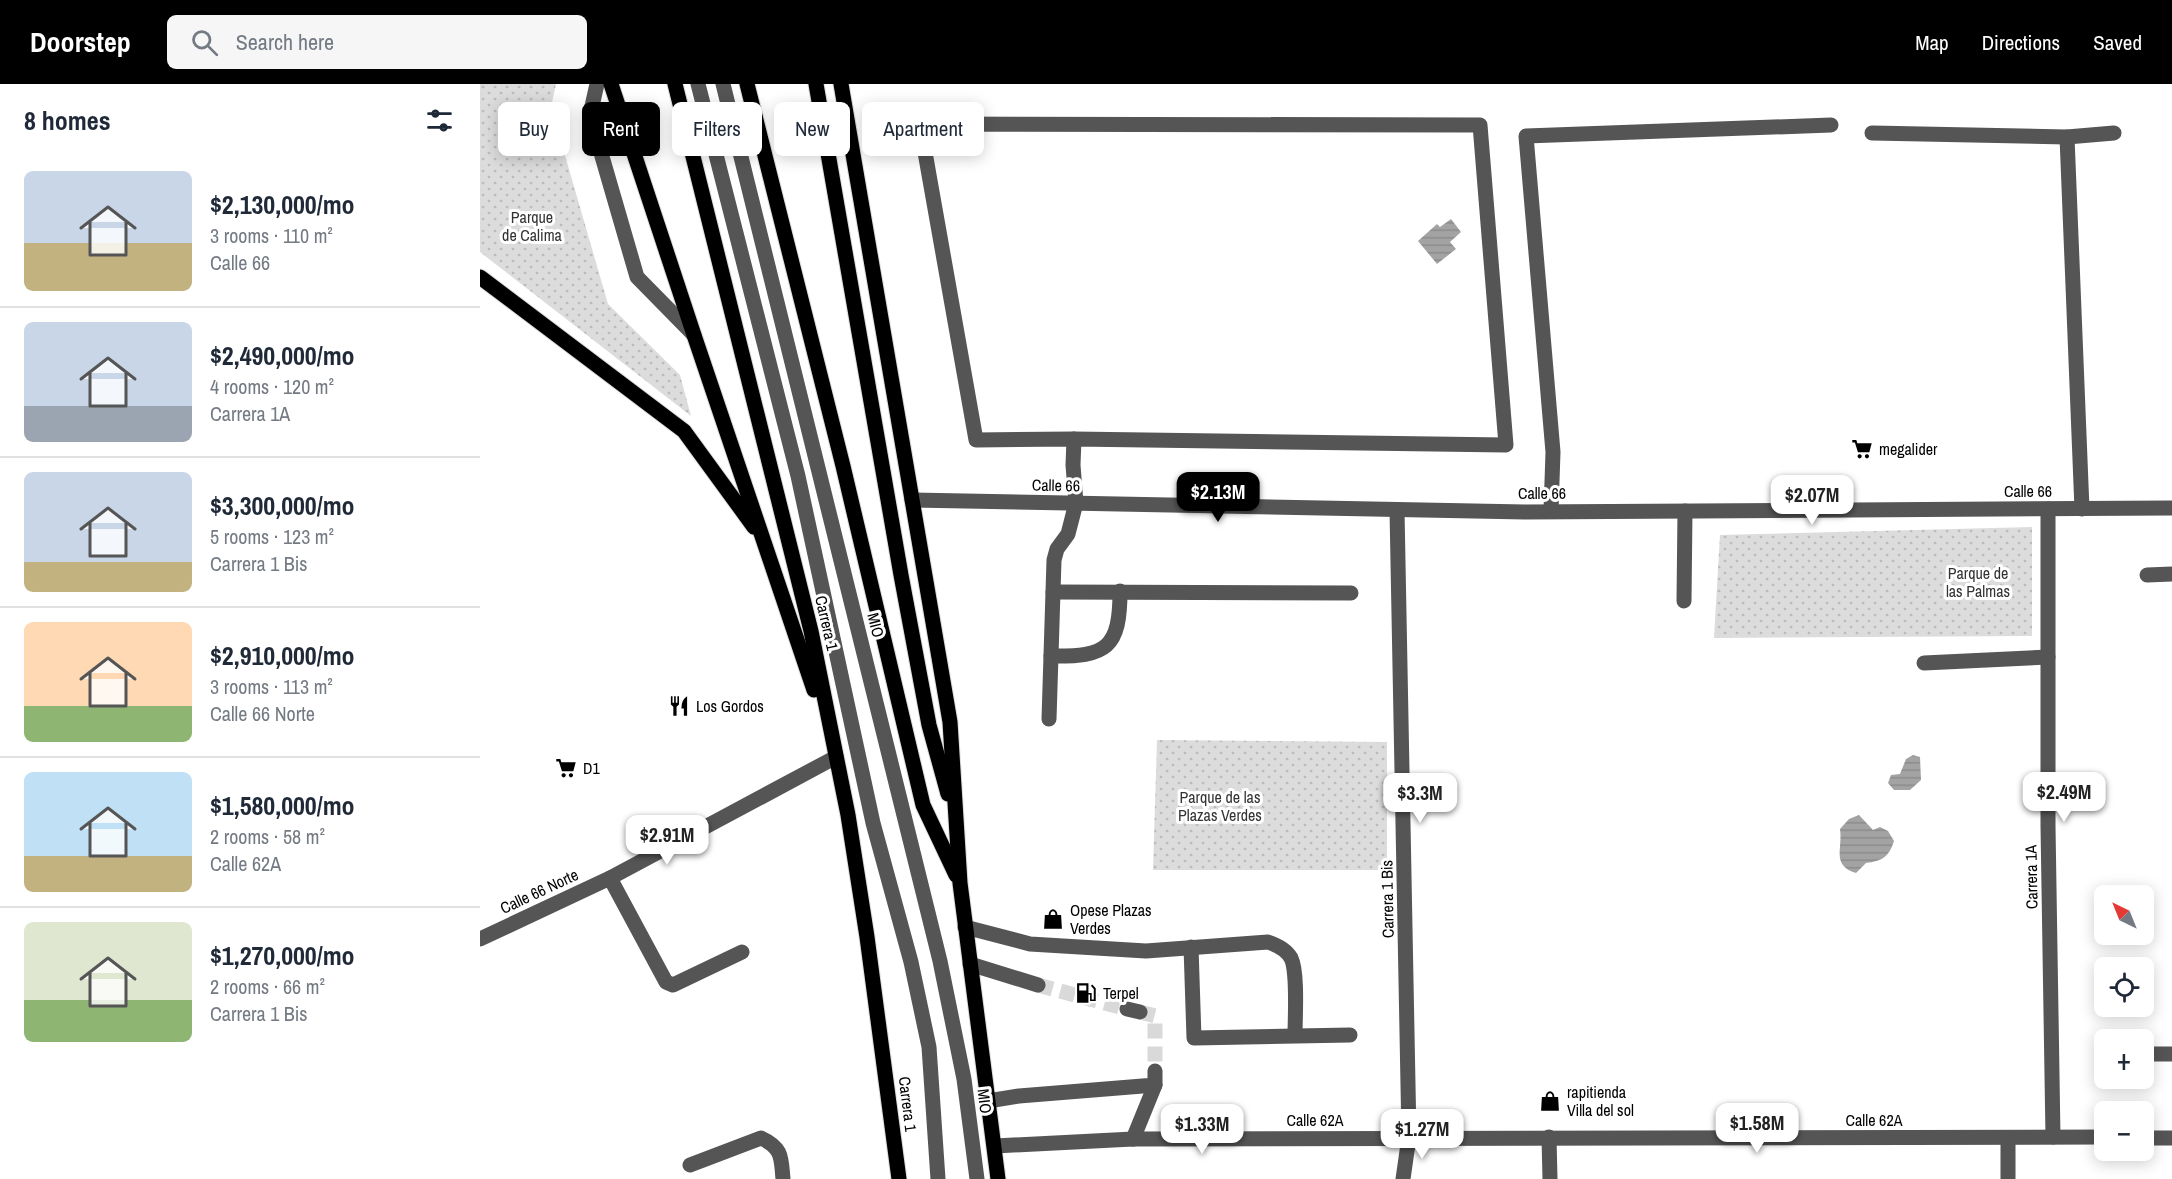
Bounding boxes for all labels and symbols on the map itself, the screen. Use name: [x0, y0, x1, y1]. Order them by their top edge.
park label: Parque de Calima: [502, 206, 563, 246]
supermarket icon: megalider: [1850, 437, 1874, 461]
place label: megalider: [1879, 438, 1938, 460]
pin: $2.13M: [1169, 472, 1267, 523]
street label: Calle 66: [1032, 474, 1080, 496]
pin: $2.07M: [1763, 475, 1861, 526]
street label: Calle 66: [2004, 480, 2052, 502]
street label: Calle 66: [1518, 482, 1566, 504]
park label: Parque de las Palmas: [1946, 562, 2010, 602]
street label: Carrera 1: [810, 594, 844, 653]
street label: MIO: [862, 610, 890, 640]
restaurant icon: Los Gordos: [667, 694, 691, 718]
place label: Los Gordos: [696, 695, 764, 717]
supermarket icon: D1: [554, 756, 578, 780]
place label: D1: [583, 757, 600, 779]
pin: $2.49M: [2015, 772, 2113, 823]
pin: $3.3M: [1378, 773, 1462, 824]
park label: Parque de las Plazas Verdes: [1178, 786, 1262, 826]
pin: $2.91M: [618, 815, 716, 866]
street label: Carrera 1A: [2019, 844, 2043, 909]
street label: Carrera 1 Bis: [1375, 860, 1399, 938]
street label: Calle 66 Norte: [496, 863, 582, 919]
north arrow: [2094, 885, 2154, 945]
place label: Opese Plazas Verdes: [1070, 899, 1152, 939]
shop icon: Opese Plazas Verdes: [1041, 907, 1065, 931]
fuel station icon: Terpel: [1074, 981, 1098, 1005]
place label: Terpel: [1103, 982, 1139, 1004]
street label: Carrera 1: [894, 1075, 922, 1134]
place label: rapitienda Villa del sol: [1567, 1081, 1634, 1121]
street label: MIO: [973, 1087, 997, 1115]
shop icon: rapitienda Villa del sol: [1538, 1089, 1562, 1113]
pin: $1.58M: [1708, 1103, 1806, 1154]
pin: $1.33M: [1153, 1104, 1251, 1155]
street label: Calle 62A: [1287, 1109, 1344, 1131]
pin: $1.27M: [1373, 1109, 1471, 1160]
street label: Calle 62A: [1846, 1109, 1903, 1131]

